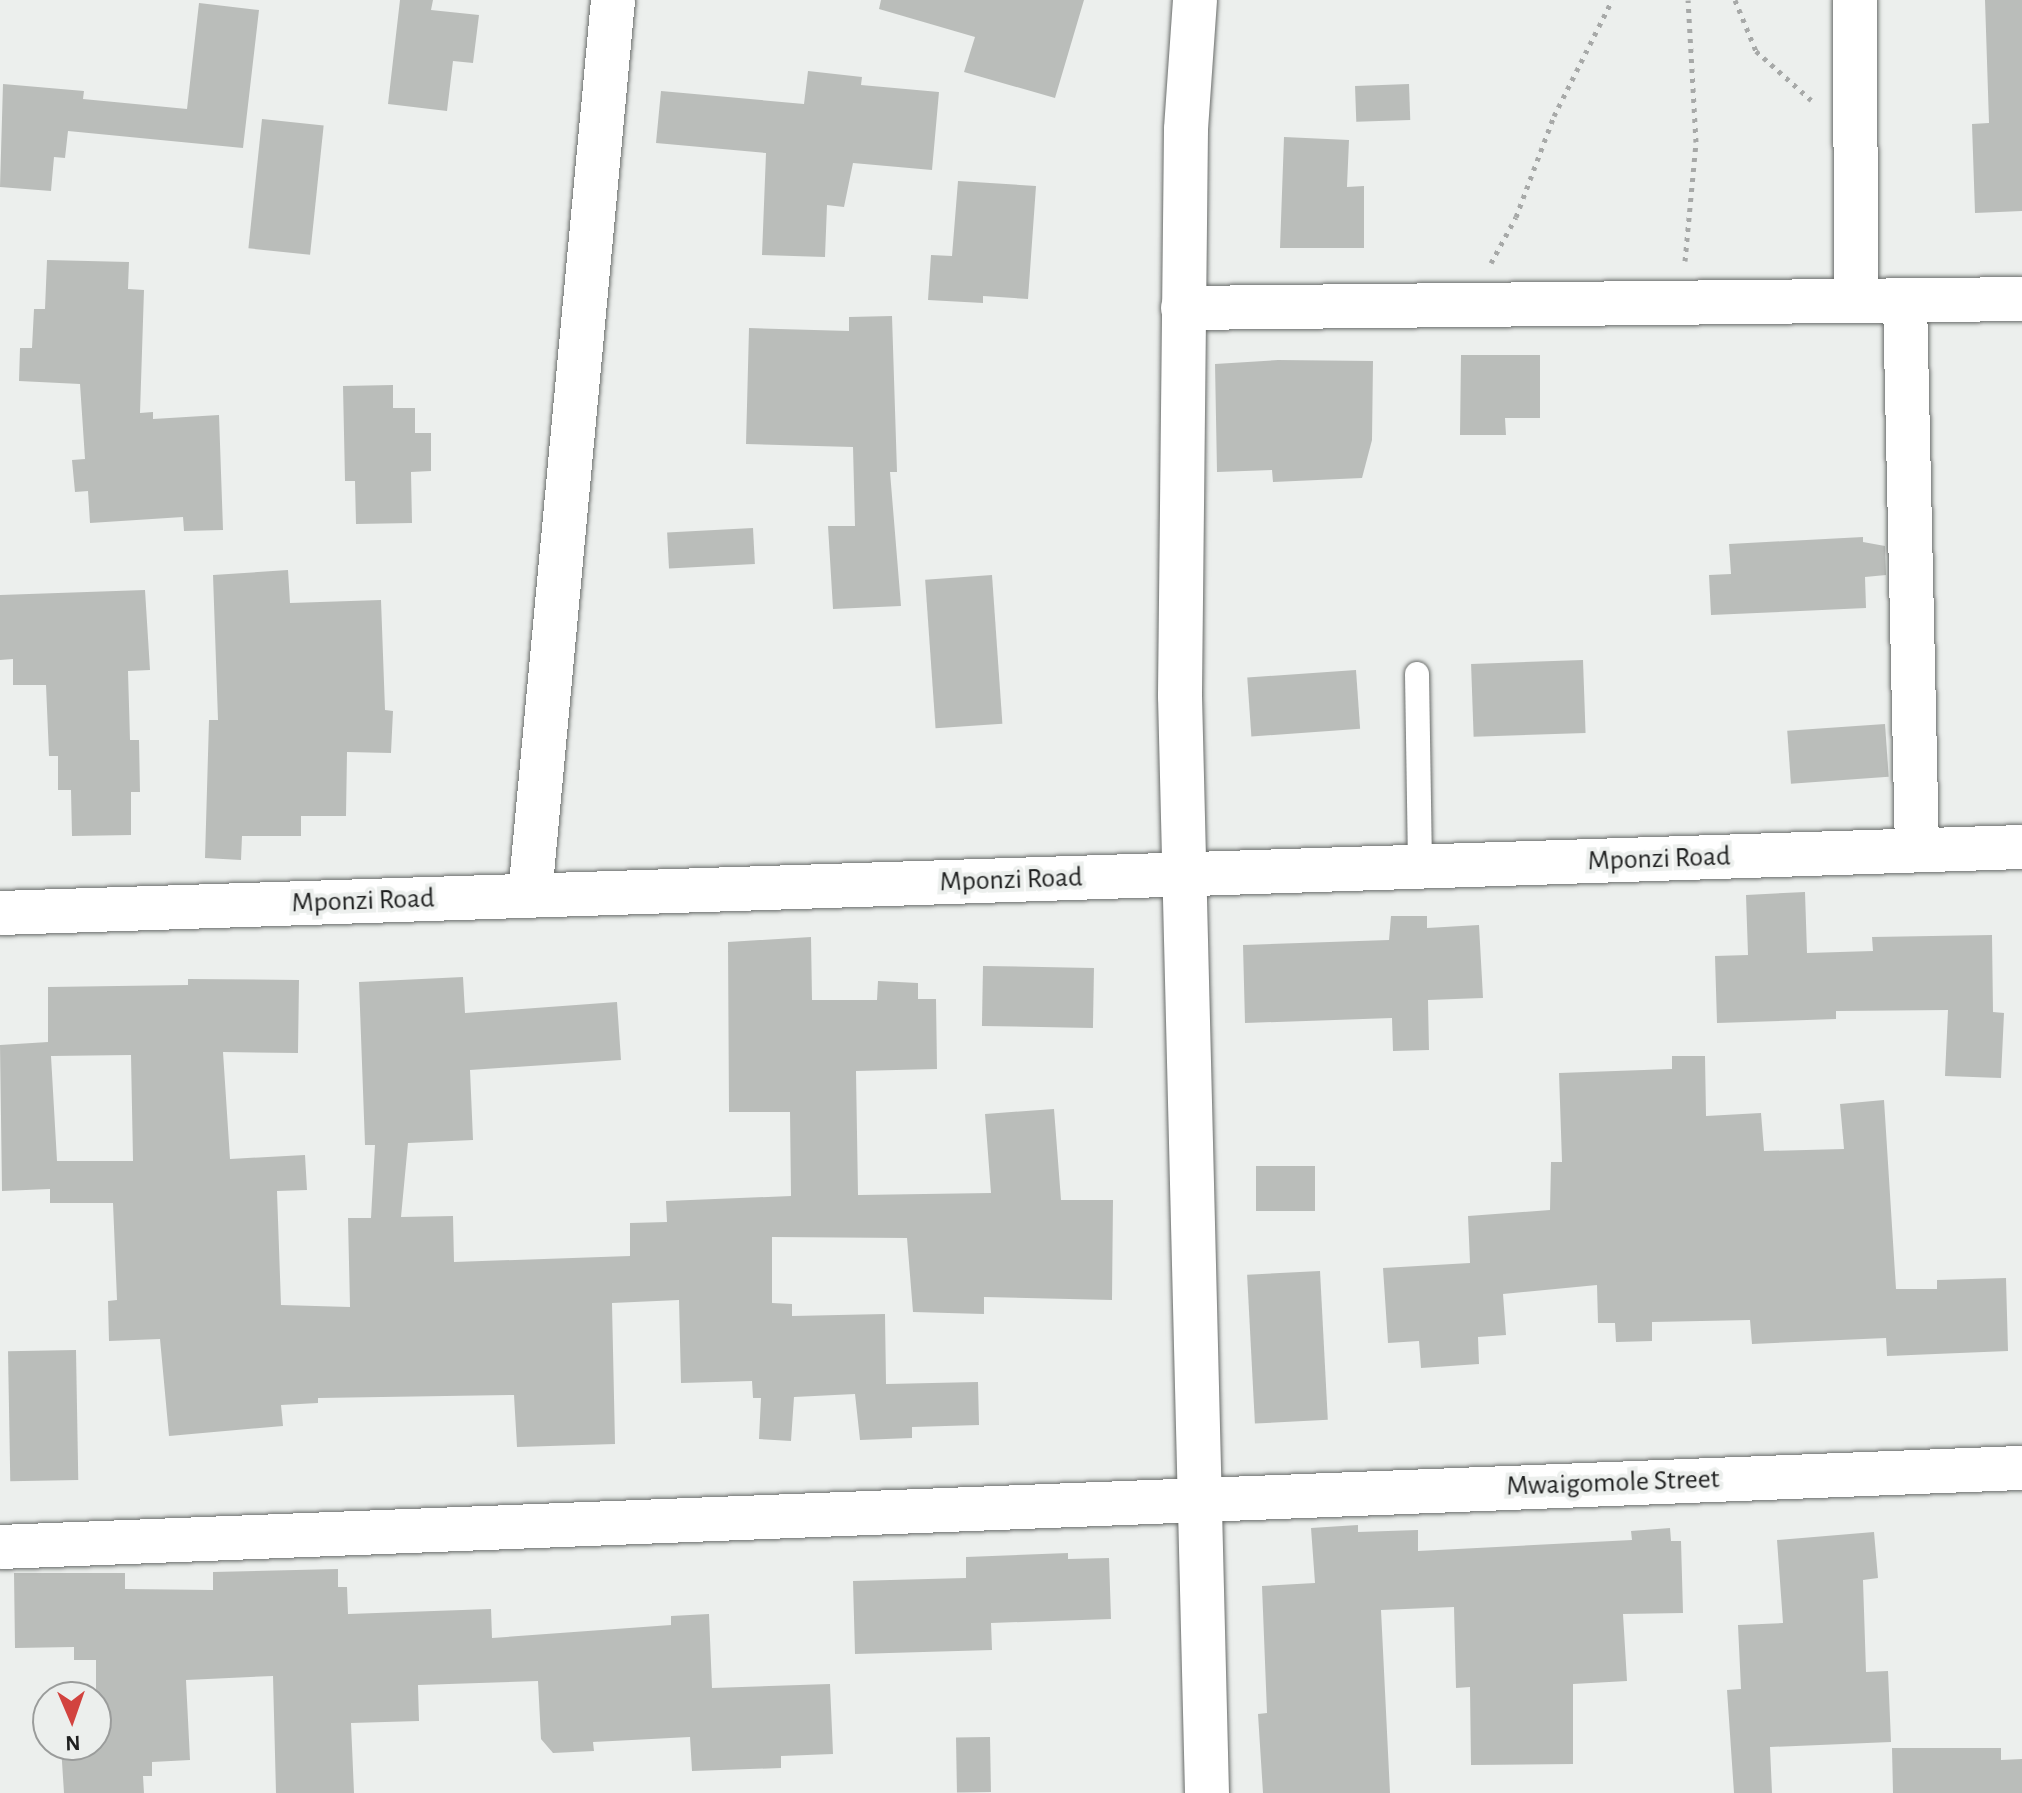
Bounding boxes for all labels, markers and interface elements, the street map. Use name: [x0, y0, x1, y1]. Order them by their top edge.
street label: Mponzi Road: [1587, 840, 1731, 878]
street label: Mponzi Road: [939, 861, 1083, 899]
street label: Mponzi Road: [291, 882, 435, 920]
street label: Mwaigomole Street: [1506, 1462, 1720, 1504]
north arrow: [32, 1681, 112, 1761]
text: N: [65, 1732, 81, 1754]

